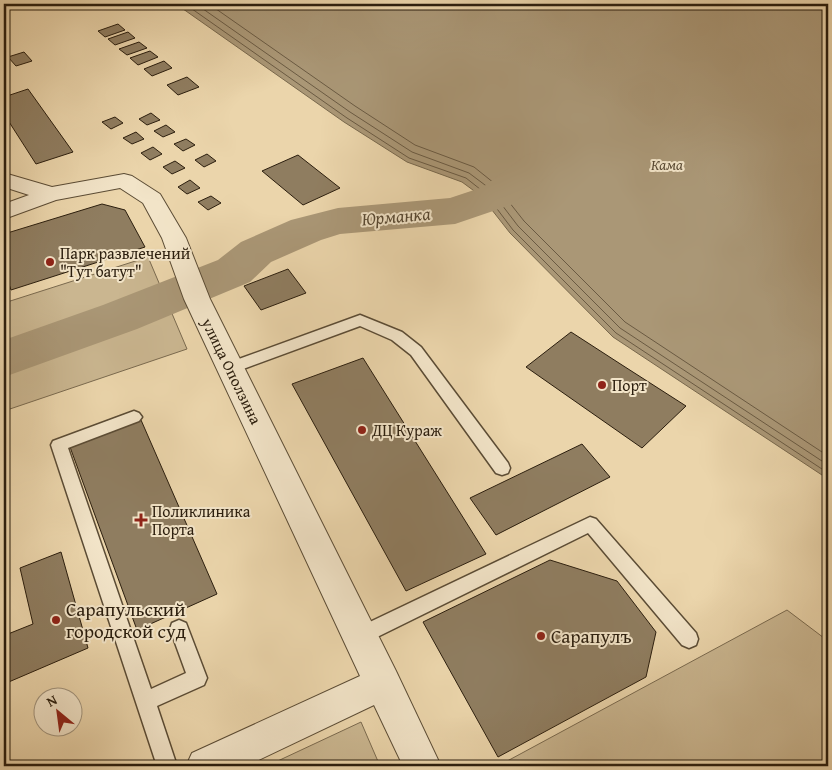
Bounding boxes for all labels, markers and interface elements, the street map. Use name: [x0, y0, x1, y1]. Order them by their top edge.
water label: Кама: [651, 154, 683, 175]
water label: Юрманка: [360, 199, 432, 232]
place label: Парк развлечений "Тут батут": [60, 241, 191, 283]
marker: Парк развлечений "Тут батут": [44, 256, 56, 268]
street label: улица Оползина: [195, 313, 268, 429]
place label: Порт: [612, 373, 647, 397]
marker: Порт: [596, 379, 608, 391]
place label: ДЦ Кураж: [371, 418, 442, 442]
marker: ДЦ Кураж: [356, 424, 368, 436]
place label: Поликлиника Порта: [152, 499, 251, 541]
marker: Поликлиника Порта: [134, 513, 148, 527]
place label: Сарапульский городской суд: [66, 595, 186, 645]
marker: Сарапульский городской суд: [50, 614, 62, 626]
place label: Сарапулъ: [551, 622, 632, 650]
marker: Сарапулъ: [535, 630, 547, 642]
north arrow: [32, 688, 82, 738]
text: N: [43, 689, 61, 712]

